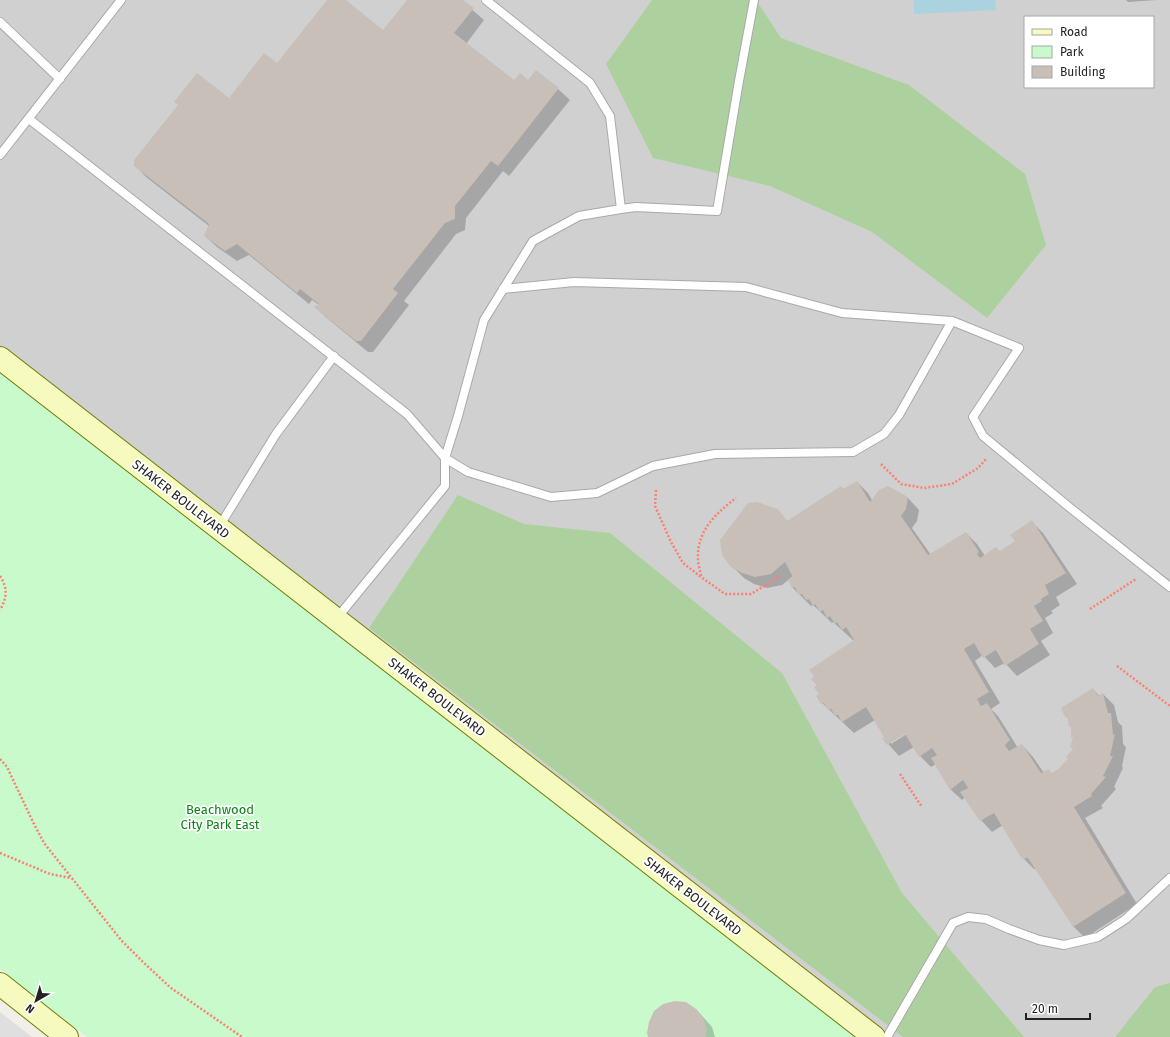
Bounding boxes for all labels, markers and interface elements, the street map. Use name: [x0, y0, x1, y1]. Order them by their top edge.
legend: [1024, 16, 1154, 88]
text: Road: [1060, 25, 1088, 39]
text: Park: [1060, 45, 1084, 59]
text: Building: [1060, 65, 1106, 79]
street label: SHAKER BOULEVARD: [130, 456, 232, 542]
street label: SHAKER BOULEVARD: [386, 654, 488, 740]
park label: Beachwood City Park East: [181, 802, 260, 832]
street label: SHAKER BOULEVARD: [642, 853, 744, 939]
north arrow: [16, 981, 56, 1021]
scale bar: [1026, 995, 1090, 1021]
text: N: [23, 1001, 37, 1016]
text: 20 m: [1032, 1002, 1058, 1016]

